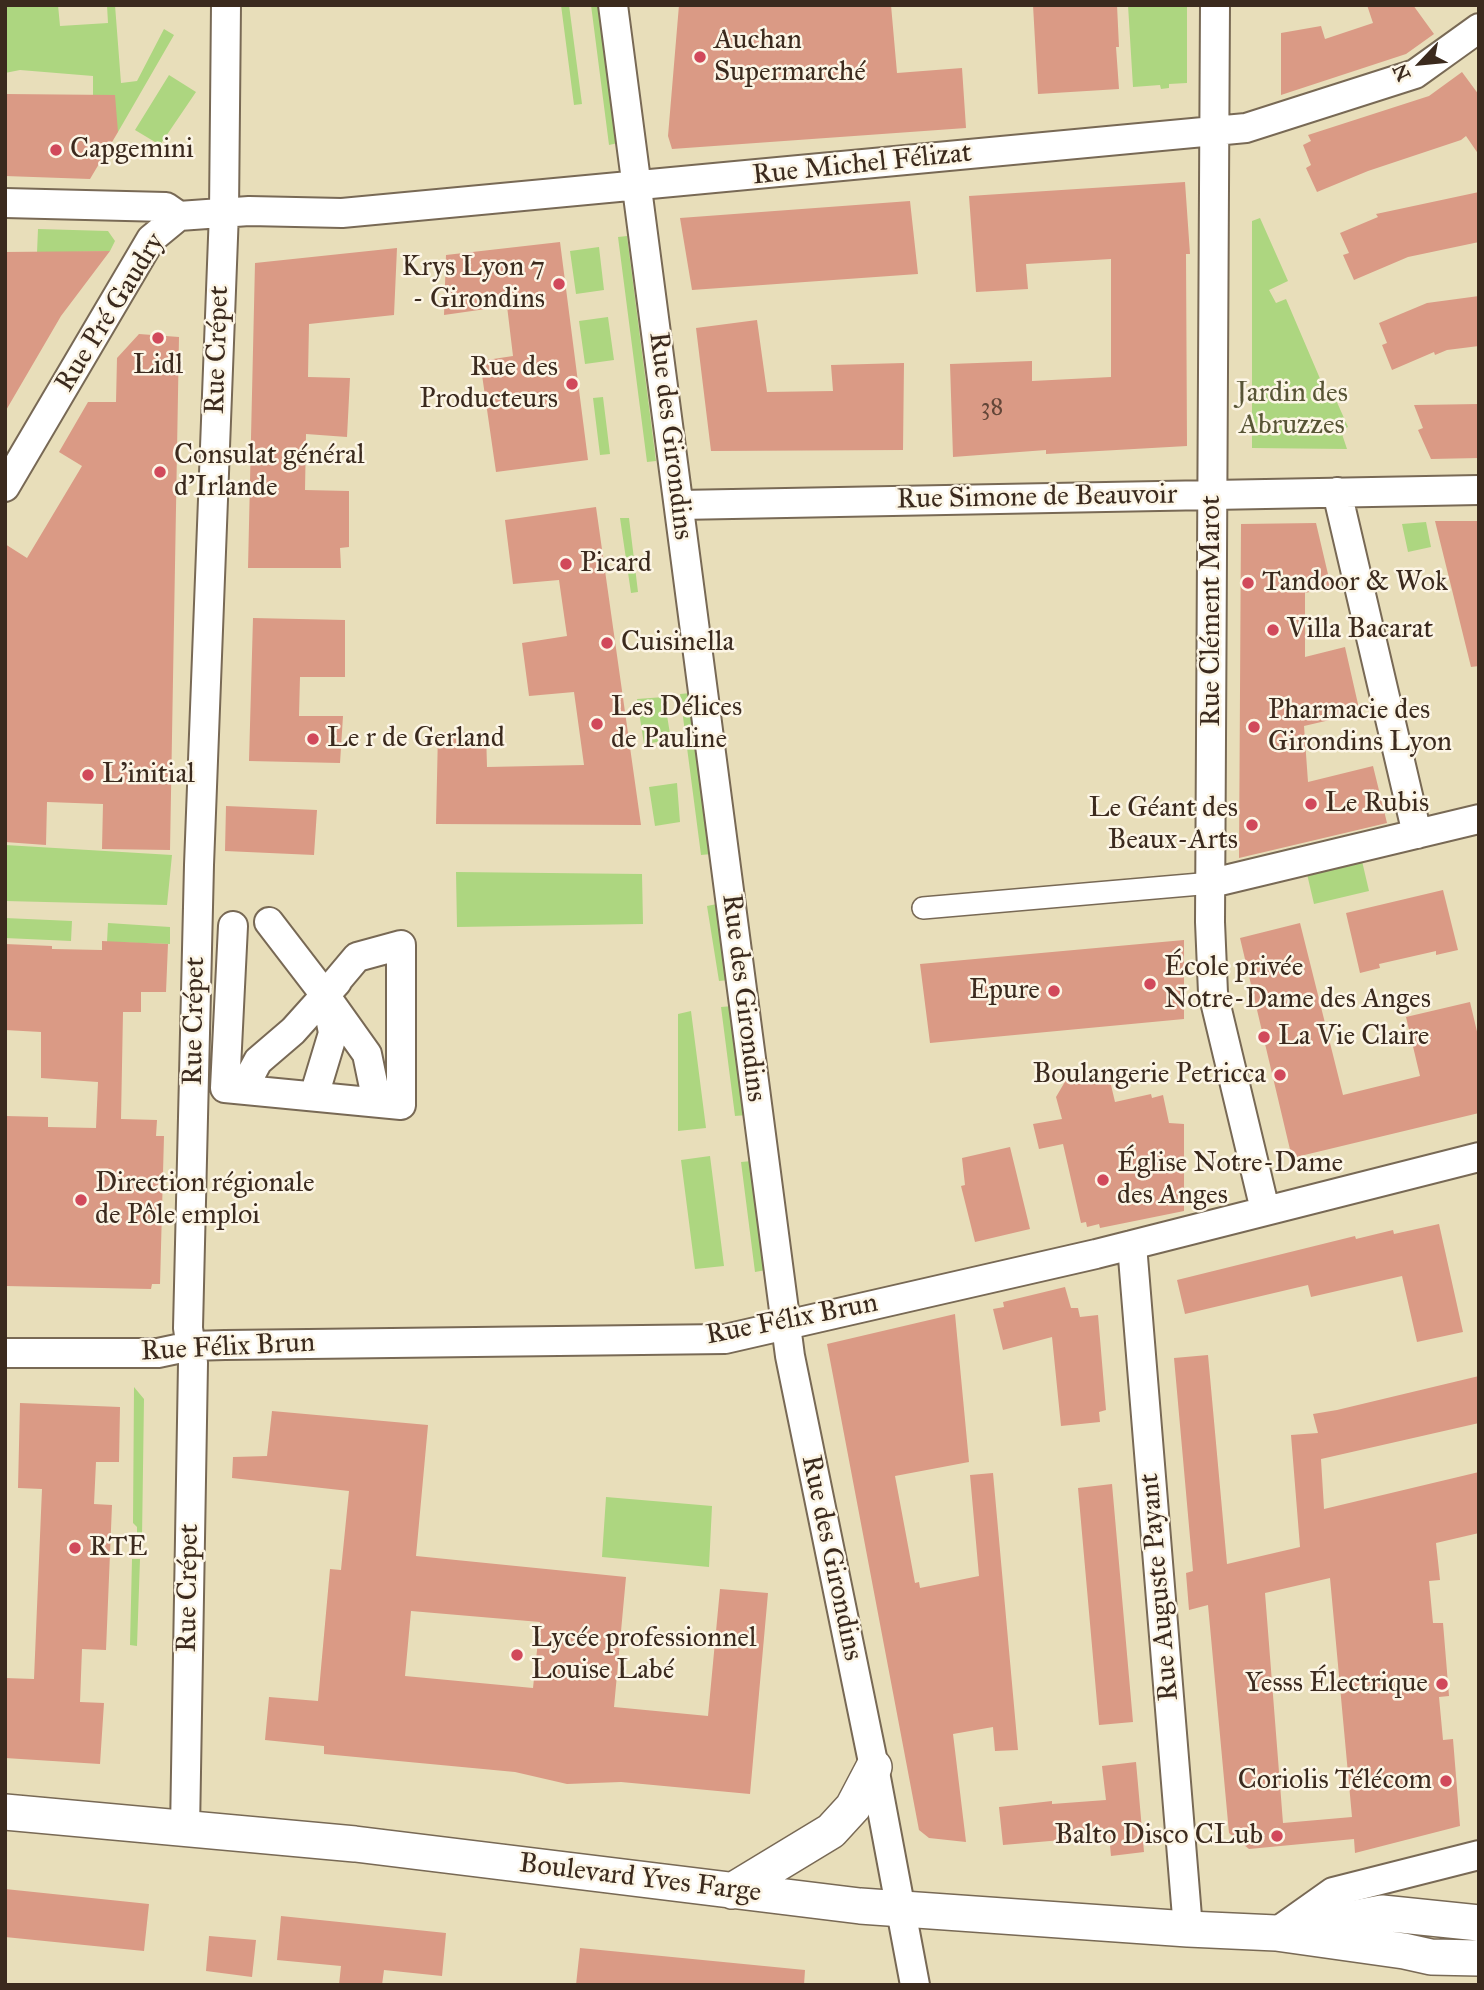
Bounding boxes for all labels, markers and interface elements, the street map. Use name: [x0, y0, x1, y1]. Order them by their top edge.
place label: Auchan Supermarché: [714, 24, 866, 90]
north arrow: [1386, 28, 1456, 98]
marker: Auchan Supermarché: [692, 49, 708, 65]
text: N: [1388, 60, 1416, 85]
place label: Capgemini: [70, 133, 194, 167]
street label: Rue Michel Félizat: [751, 137, 973, 193]
marker: Capgemini: [48, 142, 64, 158]
street label: Rue Pré Gaudry: [49, 227, 173, 399]
place label: Krys Lyon 7 - Girondins: [402, 251, 545, 317]
marker: Krys Lyon 7 - Girondins: [551, 276, 567, 292]
street label: Rue Crépet: [199, 285, 237, 415]
marker: Lidl: [150, 330, 166, 346]
street label: Rue des Girondins: [641, 330, 699, 542]
place label: Lidl: [133, 349, 183, 383]
place label: Rue des Producteurs: [419, 351, 558, 417]
marker: Rue des Producteurs: [564, 376, 580, 392]
park label: Jardin des Abruzzes: [1236, 377, 1348, 443]
house number: 38: [981, 394, 1003, 422]
place label: Consulat général d'Irlande: [174, 439, 364, 505]
marker: Consulat général d'Irlande: [152, 464, 168, 480]
street label: Rue Simone de Beauvoir: [896, 479, 1178, 517]
street label: Rue Clément Marot: [1195, 495, 1229, 727]
place label: Picard: [580, 547, 652, 581]
marker: Picard: [558, 556, 574, 572]
place label: Tandoor & Wok: [1262, 566, 1448, 600]
marker: Tandoor & Wok: [1240, 575, 1256, 591]
place label: Villa Bacarat: [1287, 613, 1433, 647]
marker: Villa Bacarat: [1265, 622, 1281, 638]
place label: Cuisinella: [621, 626, 734, 660]
marker: Cuisinella: [599, 635, 615, 651]
place label: Les Délices de Pauline: [611, 691, 742, 757]
place label: Pharmacie des Girondins Lyon: [1268, 694, 1452, 760]
marker: Les Délices de Pauline: [589, 716, 605, 732]
marker: Pharmacie des Girondins Lyon: [1246, 719, 1262, 735]
place label: Le r de Gerland: [327, 722, 505, 756]
marker: Le r de Gerland: [305, 731, 321, 747]
place label: L'initial: [102, 758, 195, 792]
marker: L'initial: [80, 767, 96, 783]
place label: Le Rubis: [1325, 787, 1429, 821]
place label: Le Géant des Beaux-Arts: [1089, 792, 1238, 858]
marker: Le Rubis: [1303, 796, 1319, 812]
marker: Le Géant des Beaux-Arts: [1244, 817, 1260, 833]
street label: Rue des Girondins: [714, 892, 772, 1104]
place label: École privée Notre-Dame des Anges: [1164, 951, 1431, 1017]
street label: Rue Crépet: [177, 956, 213, 1086]
place label: Epure: [969, 974, 1040, 1008]
marker: École privée Notre-Dame des Anges: [1142, 976, 1158, 992]
marker: Epure: [1046, 983, 1062, 999]
place label: La Vie Claire: [1278, 1020, 1429, 1054]
marker: La Vie Claire: [1256, 1029, 1272, 1045]
place label: Boulangerie Petricca: [1033, 1058, 1266, 1092]
marker: Boulangerie Petricca: [1272, 1067, 1288, 1083]
place label: Église Notre-Dame des Anges: [1117, 1147, 1343, 1213]
place label: Direction régionale de Pôle emploi: [95, 1167, 315, 1233]
marker: Église Notre-Dame des Anges: [1095, 1172, 1111, 1188]
marker: Direction régionale de Pôle emploi: [73, 1192, 89, 1208]
street label: Rue Félix Brun: [703, 1287, 881, 1353]
street label: Rue Félix Brun: [140, 1327, 316, 1369]
street label: Rue des Girondins: [793, 1452, 869, 1664]
street label: Rue Auguste Payant: [1133, 1472, 1187, 1702]
street label: Rue Crépet: [171, 1523, 207, 1653]
place label: RTE: [89, 1531, 148, 1565]
marker: RTE: [67, 1540, 83, 1556]
place label: Lycée professionnel Louise Labé: [531, 1622, 757, 1688]
marker: Lycée professionnel Louise Labé: [509, 1647, 525, 1663]
place label: Yesss Électrique: [1245, 1667, 1428, 1701]
marker: Yesss Électrique: [1434, 1676, 1450, 1692]
place label: Coriolis Télécom: [1238, 1764, 1432, 1798]
marker: Coriolis Télécom: [1438, 1773, 1454, 1789]
place label: Balto Disco CLub: [1054, 1819, 1263, 1853]
marker: Balto Disco CLub: [1269, 1828, 1285, 1844]
street label: Boulevard Yves Farge: [517, 1847, 763, 1911]

